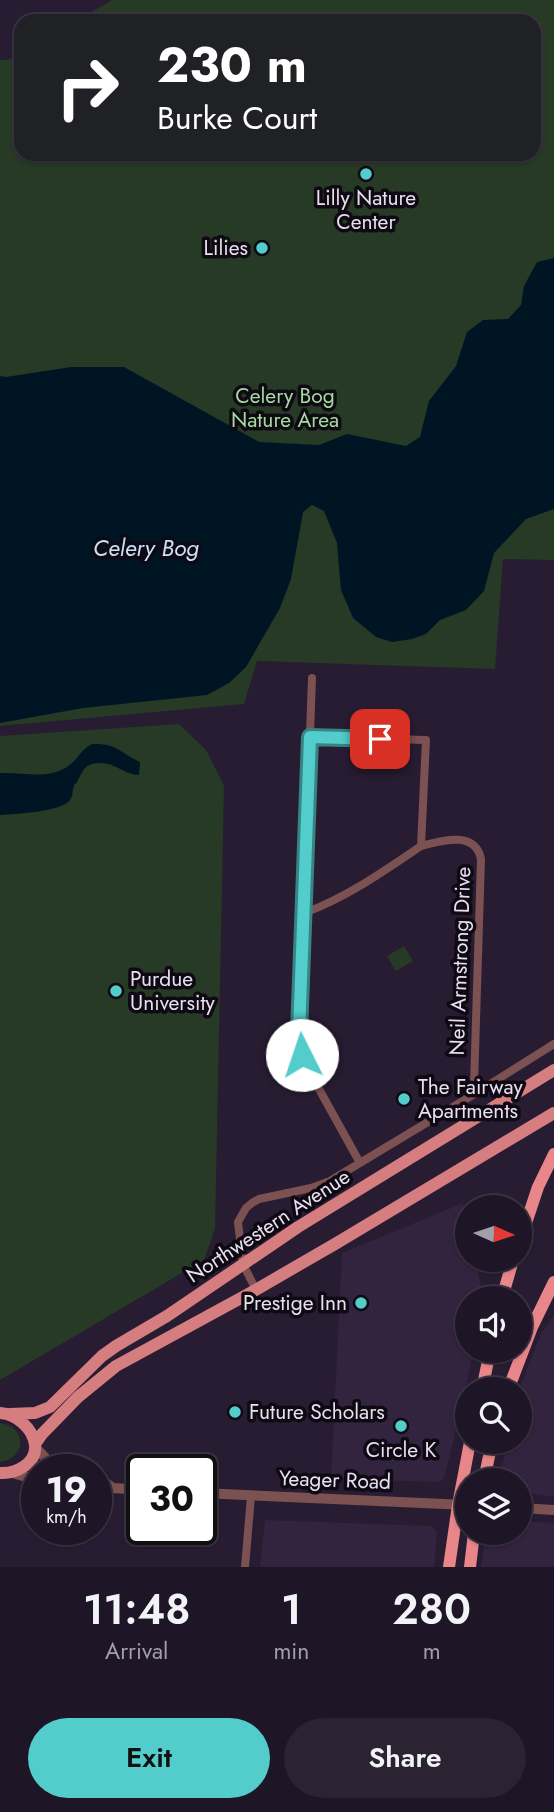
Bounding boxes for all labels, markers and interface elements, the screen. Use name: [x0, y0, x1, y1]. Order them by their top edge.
text: 230 m: [157, 30, 307, 100]
icon: right: [42, 42, 133, 133]
text: Burke Court: [157, 95, 317, 141]
marker: Lilly Nature Center: [358, 166, 374, 182]
place label: Lilly Nature Center: [316, 183, 416, 237]
place label: Lilies: [204, 233, 248, 263]
marker: Lilies: [254, 240, 270, 256]
park label: Celery Bog Nature Area: [231, 381, 339, 435]
water label: Celery Bog: [93, 531, 199, 565]
pin: [350, 709, 410, 769]
icon: arrive: [361, 720, 399, 758]
street label: Neil Armstrong Drive: [442, 866, 478, 1056]
place label: Purdue University: [130, 964, 216, 1018]
marker: Purdue University: [108, 983, 124, 999]
position arrow: [265, 1018, 339, 1092]
place label: The Fairway Apartments: [418, 1072, 523, 1126]
marker: The Fairway Apartments: [396, 1091, 412, 1107]
street label: Northwestern Avenue: [180, 1162, 356, 1290]
north arrow: [455, 1195, 532, 1272]
map controls: [455, 1195, 532, 1545]
button: sound: [455, 1286, 532, 1363]
place label: Prestige Inn: [243, 1288, 347, 1318]
marker: Prestige Inn: [353, 1295, 369, 1311]
button: search: [455, 1377, 532, 1454]
place label: Future Scholars: [249, 1397, 385, 1427]
marker: Future Scholars: [227, 1404, 243, 1420]
marker: Circle K: [393, 1418, 409, 1434]
place label: Circle K: [366, 1435, 436, 1465]
speed limit sign: 30: [126, 1454, 217, 1545]
street label: Yeager Road: [278, 1463, 392, 1497]
text: 19: [46, 1465, 87, 1515]
button: layers: [455, 1468, 532, 1545]
text: km/h: [46, 1504, 87, 1530]
text: 11:48: [83, 1579, 190, 1640]
text: 1: [281, 1579, 302, 1640]
text: 280: [392, 1579, 471, 1640]
text: Arrival: [105, 1634, 168, 1668]
text: min: [273, 1634, 309, 1668]
text: m: [423, 1634, 441, 1668]
button: Exit: [28, 1718, 270, 1798]
button: Share: [284, 1718, 526, 1798]

